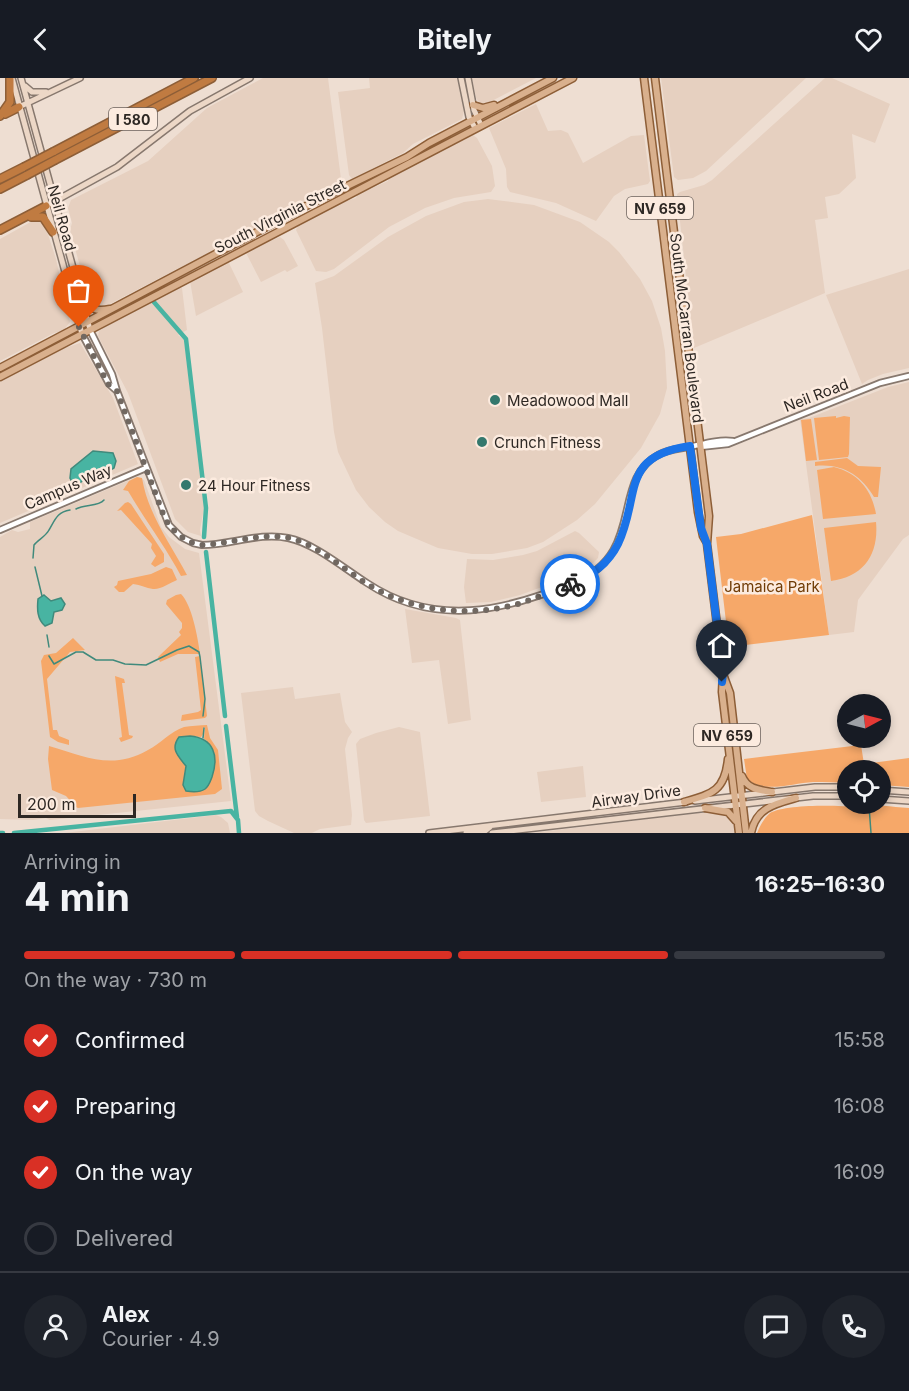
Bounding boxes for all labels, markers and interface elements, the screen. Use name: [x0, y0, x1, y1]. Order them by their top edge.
icon: back: [24, 23, 57, 56]
text: Bitely: [417, 23, 492, 56]
icon: heart: [852, 23, 885, 56]
road number: I 580: [109, 108, 157, 130]
street label: South Virginia Street: [211, 175, 349, 257]
street label: Neil Road: [44, 183, 80, 253]
road number: NV 659: [627, 197, 693, 219]
street label: South McCarran Boulevard: [666, 232, 708, 424]
pin: [53, 265, 104, 327]
icon: bag: [62, 274, 95, 307]
street label: Neil Road: [781, 374, 851, 416]
place label: Meadowood Mall: [507, 391, 628, 410]
marker: Meadowood Mall: [488, 393, 502, 407]
place label: Crunch Fitness: [494, 433, 601, 452]
marker: Crunch Fitness: [475, 435, 489, 449]
street label: Campus Way: [21, 460, 115, 514]
place label: 24 Hour Fitness: [198, 476, 311, 495]
marker: 24 Hour Fitness: [179, 478, 193, 492]
courier: [540, 554, 600, 614]
icon: bike: [554, 568, 587, 601]
park label: Jamaica Park: [724, 577, 821, 596]
pin: [696, 620, 747, 682]
icon: home: [705, 629, 738, 662]
north arrow: [837, 694, 891, 748]
map controls: [837, 694, 891, 814]
road number: NV 659: [694, 724, 760, 746]
button: locate: [837, 760, 891, 814]
street label: Airway Drive: [590, 780, 682, 812]
scale bar: [18, 791, 136, 818]
text: 200 m: [27, 794, 75, 814]
text: Arriving in: [24, 850, 121, 874]
text: 16:25–16:30: [755, 871, 885, 897]
text: 4 min: [24, 873, 130, 920]
text: On the way · 730 m: [24, 968, 207, 992]
icon: check: [24, 1024, 57, 1057]
text: Confirmed: [75, 1027, 185, 1053]
text: 15:58: [834, 1028, 885, 1052]
icon: check: [24, 1090, 57, 1123]
text: Preparing: [75, 1093, 176, 1119]
text: 16:08: [834, 1094, 885, 1118]
icon: check: [24, 1156, 57, 1189]
text: On the way: [75, 1159, 193, 1185]
text: 16:09: [834, 1160, 885, 1184]
text: Delivered: [75, 1225, 173, 1251]
button: person: [24, 1295, 87, 1358]
button: chat: [744, 1295, 807, 1358]
button: phone: [822, 1295, 885, 1358]
text: Alex: [102, 1301, 150, 1327]
text: Courier · 4.9: [102, 1327, 220, 1351]

